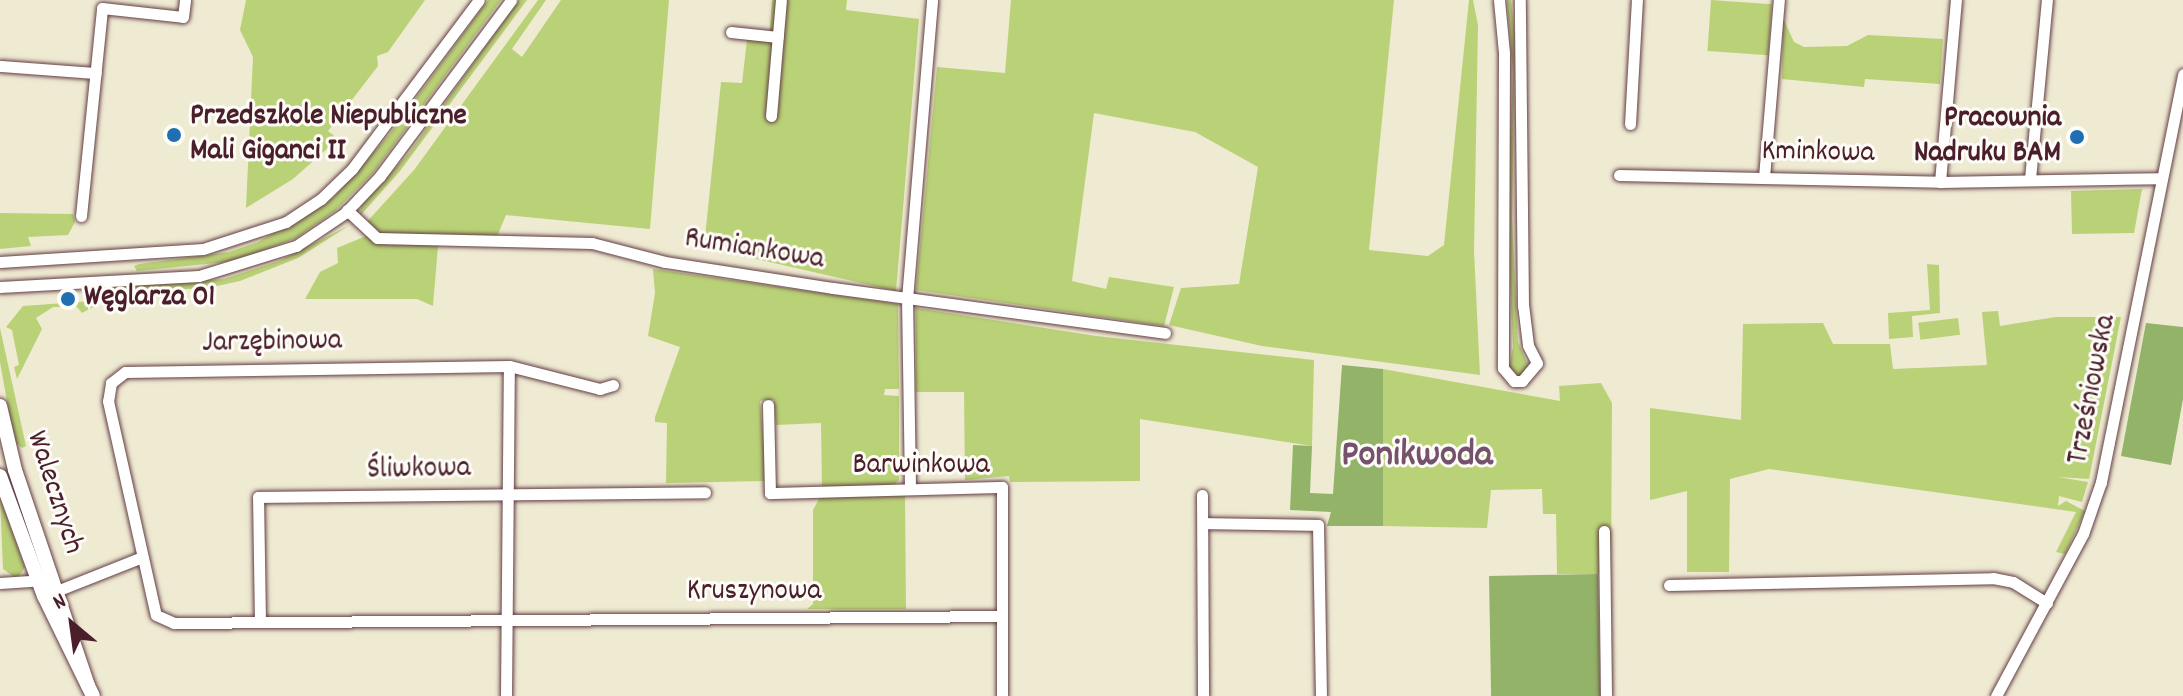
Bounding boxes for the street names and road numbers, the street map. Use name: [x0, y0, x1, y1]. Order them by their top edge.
street label: Kminkowa: [1761, 135, 1875, 173]
street label: Rumiankowa: [682, 222, 826, 280]
street label: Trześniowska: [2062, 312, 2126, 468]
street label: Jarzębinowa: [202, 325, 342, 363]
street label: Walecznych: [16, 427, 90, 559]
street label: Barwinkowa: [852, 449, 990, 485]
street label: Śliwkowa: [367, 452, 471, 490]
street label: Kruszynowa: [687, 575, 821, 611]

